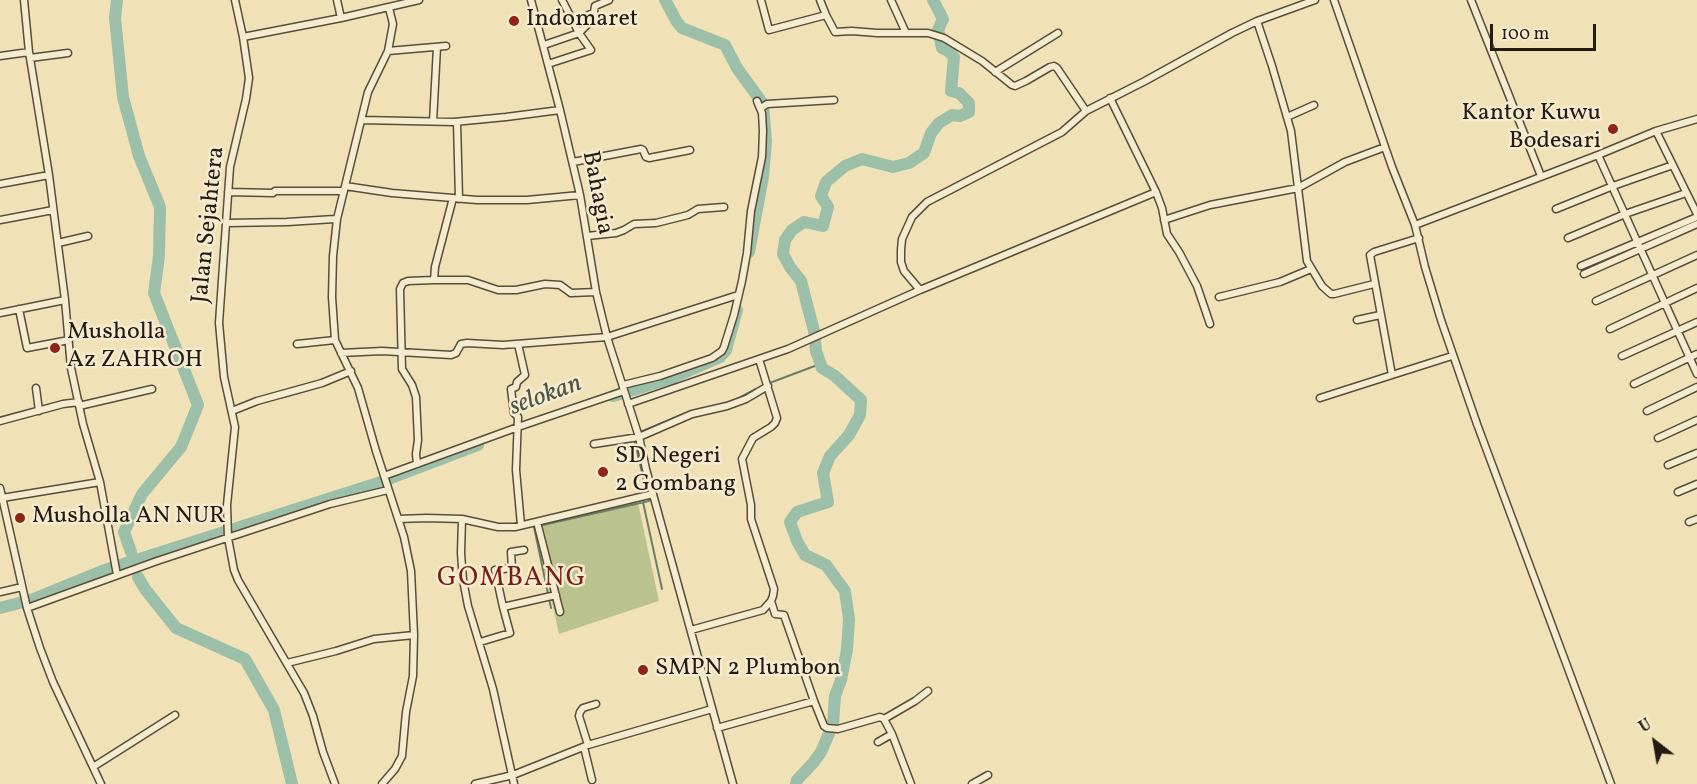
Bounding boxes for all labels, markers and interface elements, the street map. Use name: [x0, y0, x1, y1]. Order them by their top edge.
place label: Indomaret: [526, 7, 638, 35]
scale bar: [1493, 12, 1600, 50]
marker: Indomaret: [507, 14, 521, 28]
text: 100 m: [1501, 22, 1550, 47]
place label: Kantor Kuwu Bodesari: [1461, 101, 1601, 157]
marker: Kantor Kuwu Bodesari: [1606, 122, 1620, 136]
street label: Jalan Sejahtera: [187, 145, 233, 305]
street label: Bahagia: [574, 149, 618, 237]
place label: Musholla Az ZAHROH: [67, 320, 203, 376]
marker: Musholla Az ZAHROH: [48, 341, 62, 355]
water label: selokan: [505, 370, 587, 424]
place label: SD Negeri 2 Gombang: [615, 444, 736, 500]
marker: SD Negeri 2 Gombang: [596, 465, 610, 479]
place label: Musholla AN NUR: [32, 504, 226, 532]
marker: Musholla AN NUR: [13, 511, 27, 525]
district label: GOMBANG: [437, 564, 587, 596]
place label: SMPN 2 Plumbon: [655, 656, 841, 684]
marker: SMPN 2 Plumbon: [636, 663, 650, 677]
north arrow: [1625, 712, 1685, 772]
text: U: [1635, 714, 1656, 739]

